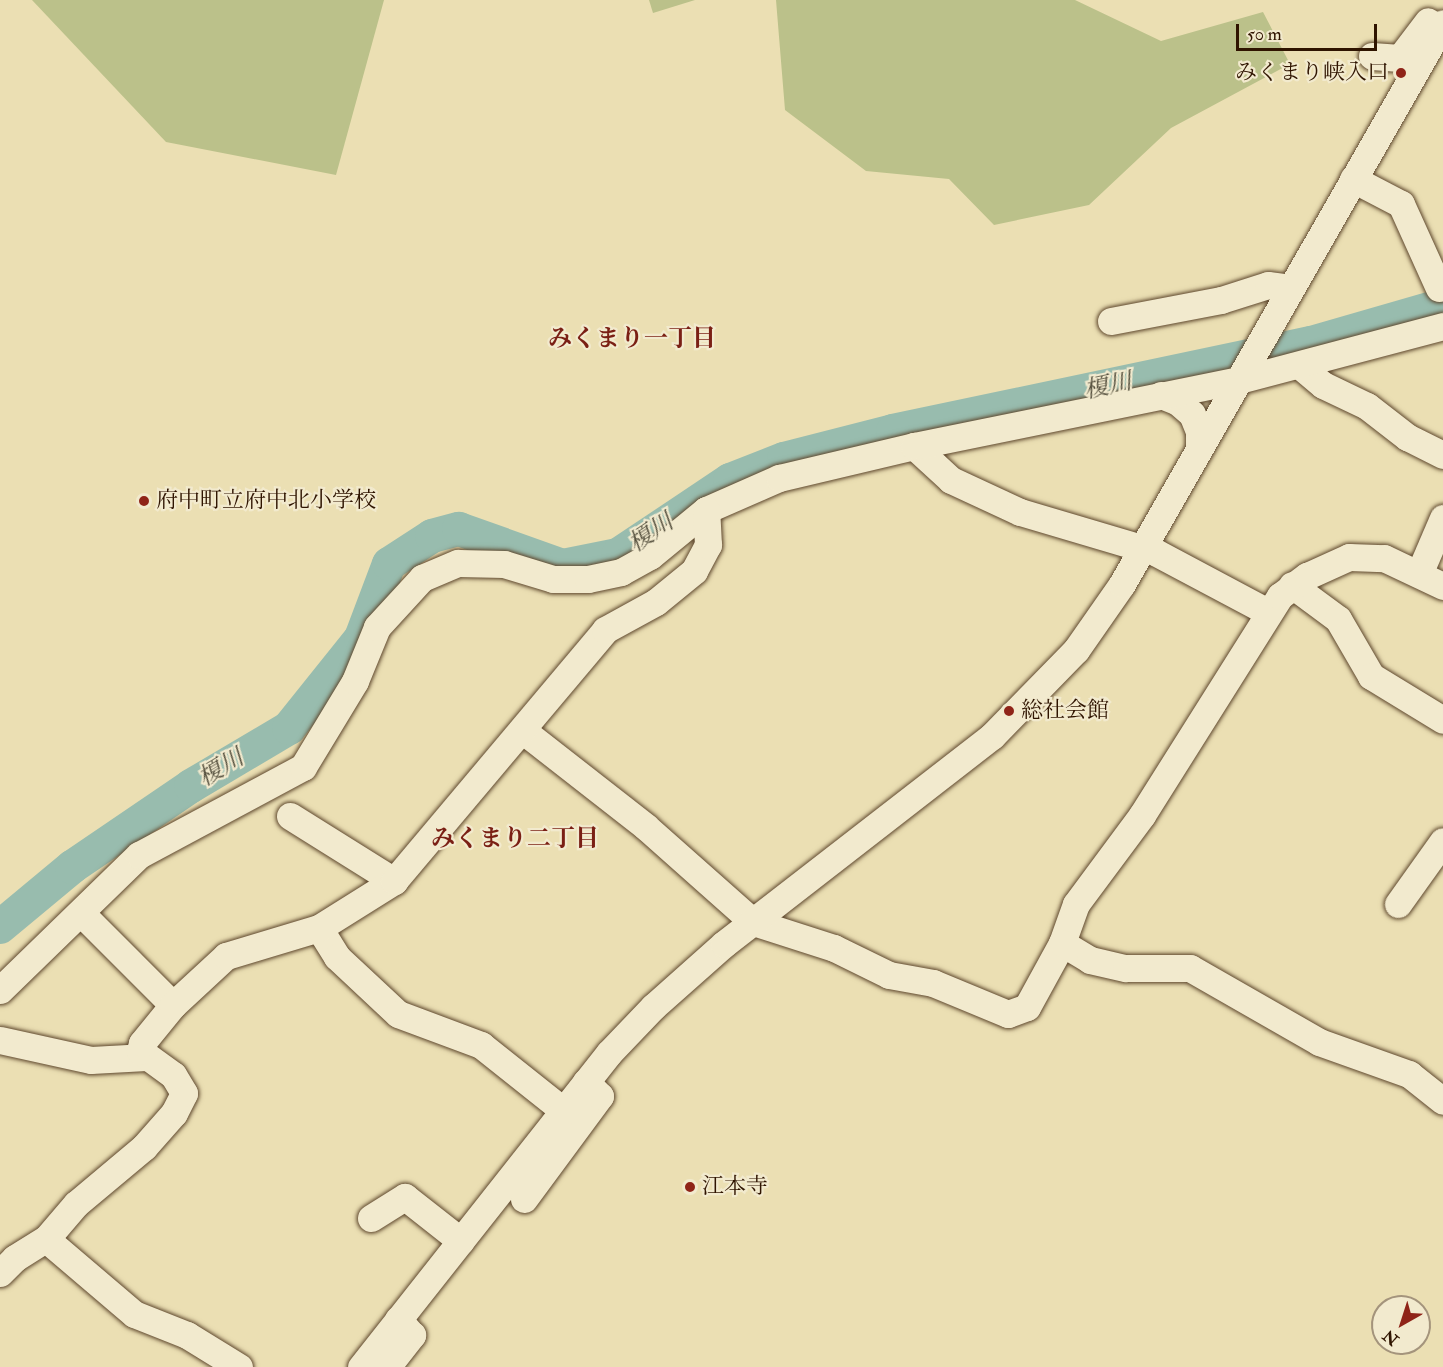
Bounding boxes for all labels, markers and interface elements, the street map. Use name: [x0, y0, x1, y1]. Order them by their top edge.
scale bar: [1239, 12, 1380, 50]
text: 50 m: [1247, 23, 1282, 46]
place label: みくまり峡入口: [1235, 60, 1389, 86]
marker: みくまり峡入口: [1394, 66, 1408, 80]
district label: みくまり一丁目: [548, 325, 716, 353]
water label: 榎川: [1082, 367, 1134, 405]
place label: 府中町立府中北小学校: [156, 488, 376, 514]
marker: 府中町立府中北小学校: [137, 494, 151, 508]
water label: 榎川: [623, 508, 679, 558]
place label: 総社会館: [1021, 698, 1109, 724]
marker: 総社会館: [1002, 704, 1016, 718]
water label: 榎川: [193, 743, 249, 793]
district label: みくまり二丁目: [431, 825, 599, 853]
place label: 江本寺: [702, 1174, 768, 1200]
marker: 江本寺: [683, 1180, 697, 1194]
north arrow: [1371, 1295, 1431, 1355]
text: N: [1379, 1325, 1403, 1350]

